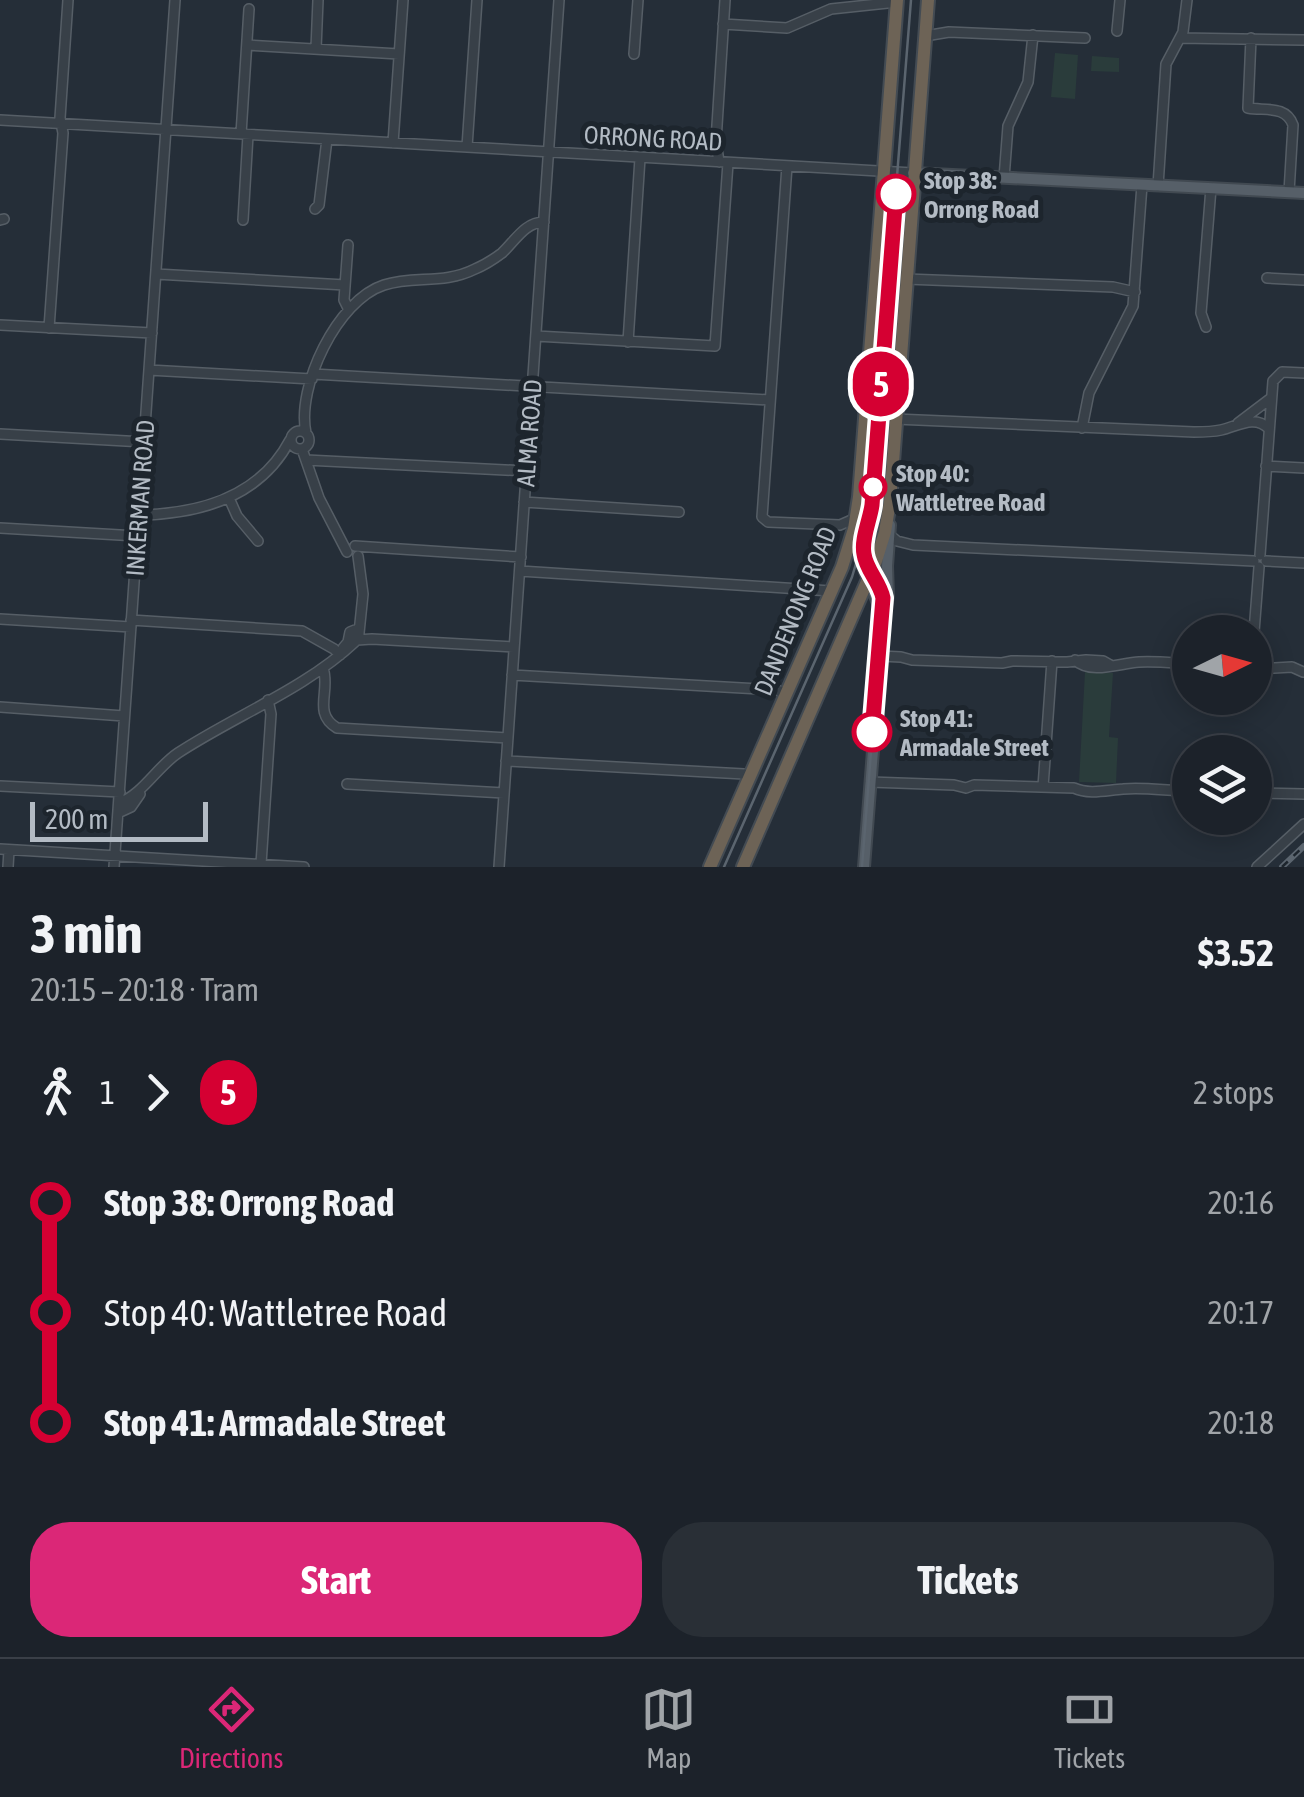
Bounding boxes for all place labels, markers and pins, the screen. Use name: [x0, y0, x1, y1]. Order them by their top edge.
place label: Stop 38: Orrong Road: [924, 166, 1039, 223]
marker: Stop 38: Orrong Road: [877, 175, 915, 213]
place label: Stop 40: Wattletree Road: [895, 459, 1046, 516]
marker: Stop 40: Wattletree Road: [860, 474, 886, 500]
place label: Stop 41: Armadale Street: [899, 704, 1050, 761]
marker: Stop 41: Armadale Street: [853, 713, 891, 751]

